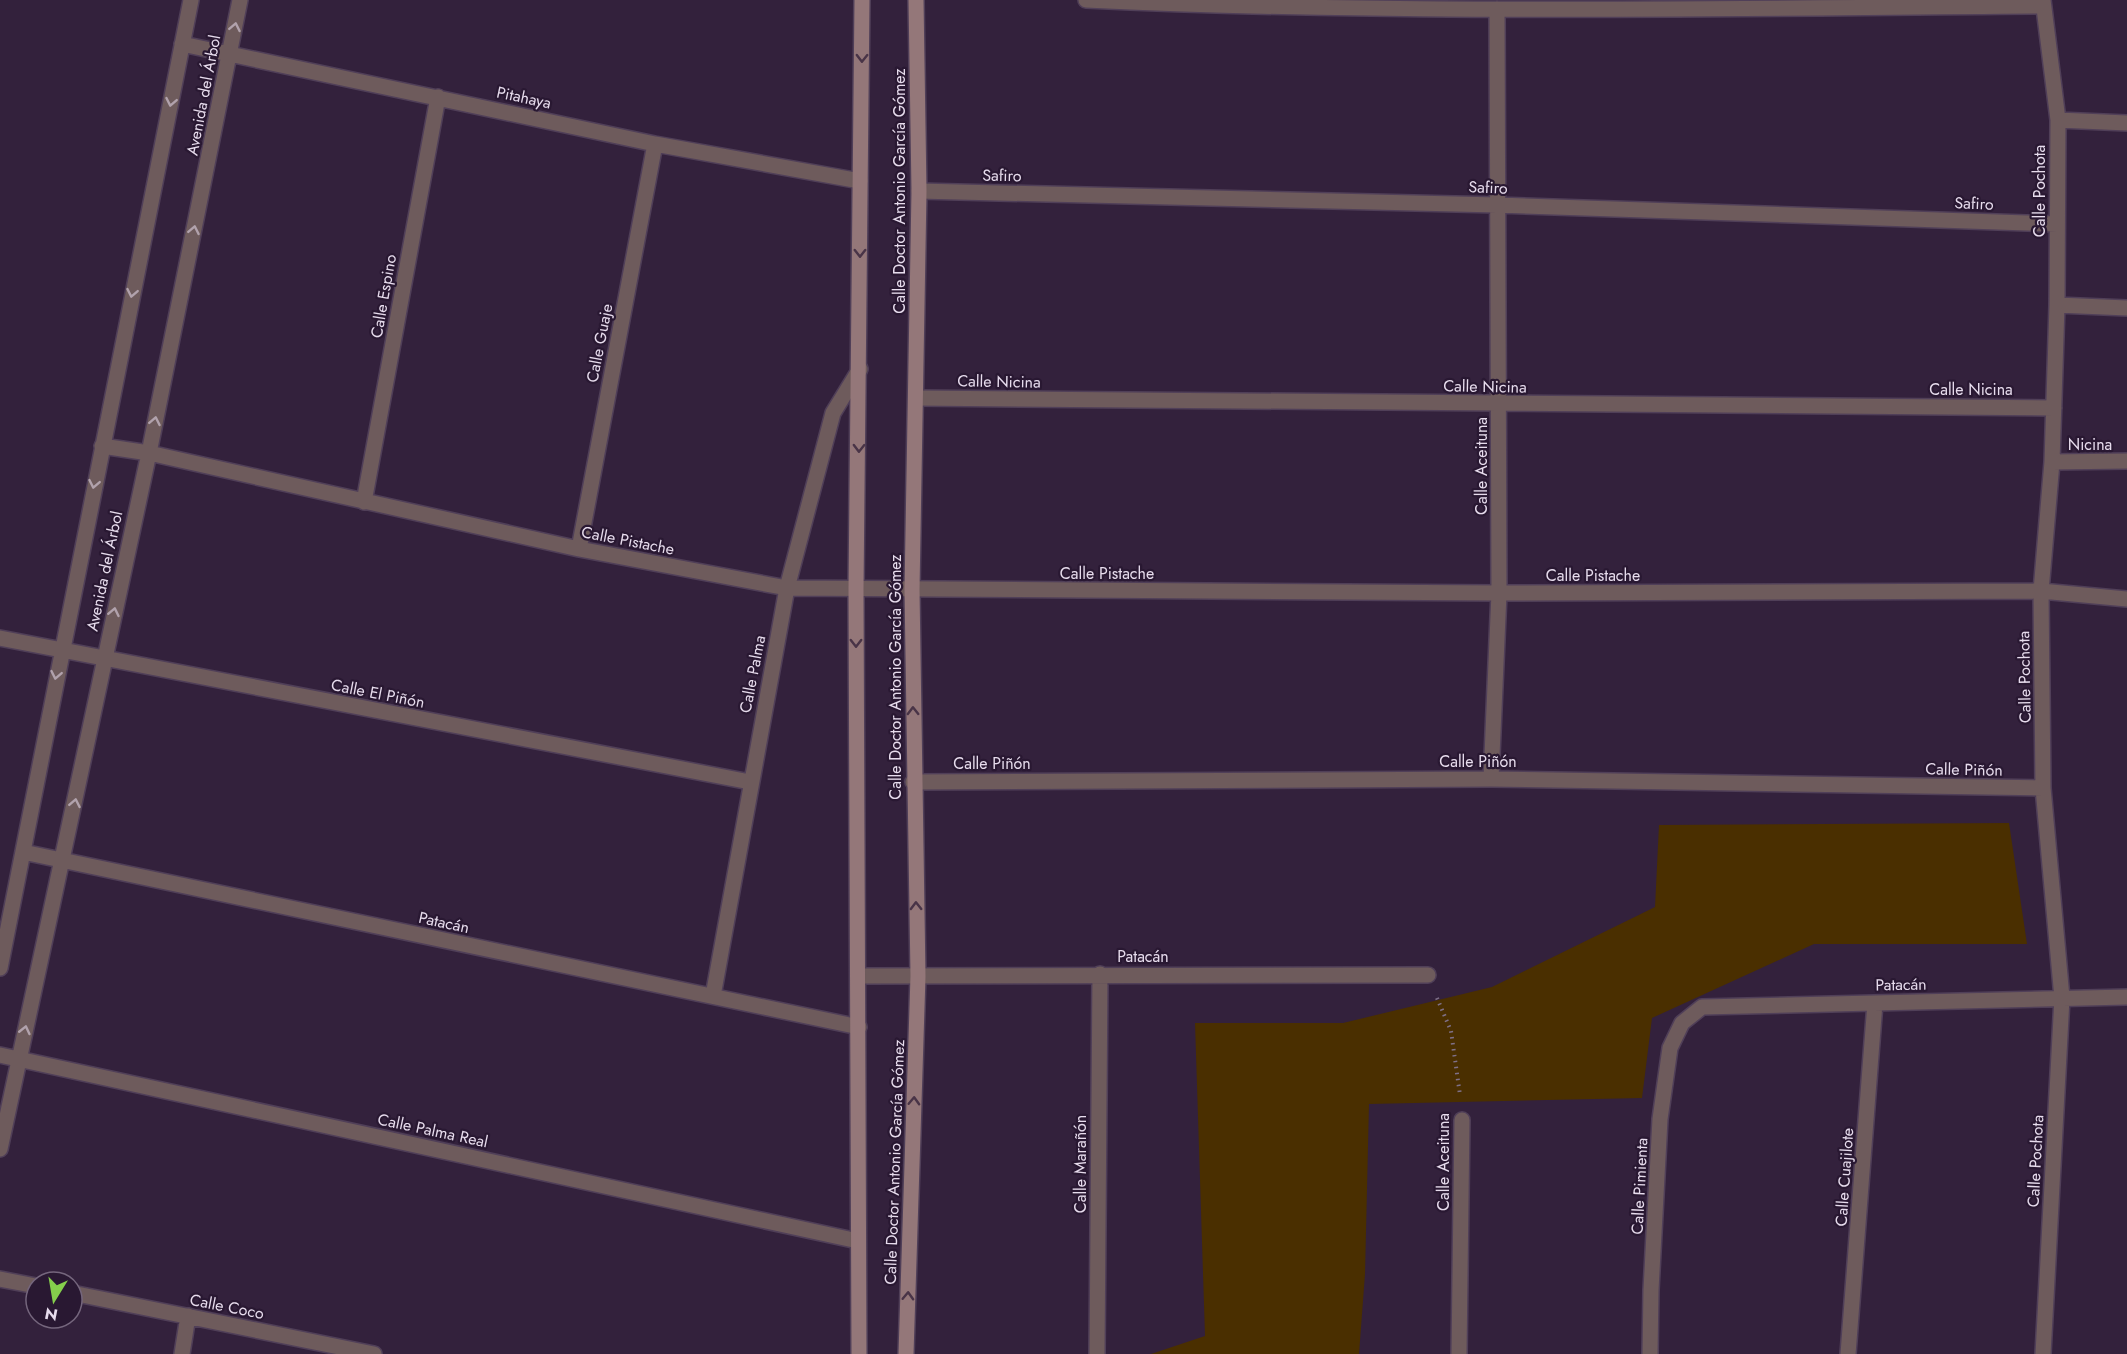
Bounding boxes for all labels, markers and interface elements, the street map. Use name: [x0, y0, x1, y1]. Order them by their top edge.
one-way arrow: [228, 22, 241, 32]
street label: Avenida del Árbol: [181, 33, 226, 157]
one-way arrow: [855, 54, 868, 63]
street label: Calle Doctor Antonio García Gómez: [888, 68, 911, 314]
street label: Pitahaya: [494, 81, 553, 114]
one-way arrow: [165, 96, 178, 106]
street label: Calle Pochota: [2028, 145, 2051, 237]
street label: Safiro: [982, 164, 1022, 187]
street label: Safiro: [1468, 175, 1508, 200]
street label: Safiro: [1954, 191, 1994, 216]
one-way arrow: [187, 226, 200, 236]
one-way arrow: [854, 249, 866, 258]
street label: Calle Espino: [365, 252, 402, 340]
one-way arrow: [126, 288, 139, 298]
street label: Calle Guaje: [581, 302, 618, 384]
street label: Calle Nicina: [957, 369, 1041, 394]
street label: Calle Nicina: [1443, 374, 1527, 399]
street label: Calle Nicina: [1929, 378, 2013, 401]
one-way arrow: [148, 417, 161, 427]
street label: Calle Aceituna: [1470, 417, 1493, 515]
street label: Nicina: [2068, 433, 2112, 456]
one-way arrow: [853, 444, 865, 453]
one-way arrow: [88, 479, 101, 489]
street label: Avenida del Árbol: [81, 509, 128, 633]
street label: Calle Pistache: [579, 520, 676, 561]
street label: Calle Doctor Antonio García Gómez: [884, 554, 907, 800]
street label: Calle Pistache: [1060, 562, 1154, 585]
street label: Calle Pistache: [1546, 564, 1640, 587]
one-way arrow: [106, 607, 119, 617]
street label: Calle Pochota: [2012, 631, 2037, 723]
street label: Calle Palma: [734, 633, 771, 715]
one-way arrow: [850, 639, 863, 648]
one-way arrow: [50, 670, 63, 680]
street label: Calle El Piñón: [329, 673, 427, 714]
one-way arrow: [907, 706, 919, 715]
street label: Calle Piñón: [1439, 750, 1517, 773]
street label: Calle Piñón: [953, 752, 1031, 775]
street label: Calle Piñón: [1925, 757, 2003, 782]
one-way arrow: [68, 798, 81, 808]
one-way arrow: [910, 901, 923, 910]
street label: Patacán: [416, 906, 471, 939]
street label: Patacán: [1117, 945, 1169, 968]
street label: Patacán: [1875, 973, 1927, 996]
one-way arrow: [18, 1025, 31, 1035]
street label: Calle Doctor Antonio García Gómez: [879, 1038, 910, 1285]
one-way arrow: [908, 1096, 921, 1105]
street label: Calle Palma Real: [376, 1108, 490, 1153]
street label: Calle Aceituna: [1432, 1113, 1455, 1211]
street label: Calle Pochota: [2022, 1114, 2049, 1208]
street label: Calle Marañón: [1069, 1115, 1092, 1213]
street label: Calle Cuajilote: [1830, 1127, 1859, 1227]
street label: Calle Pimienta: [1625, 1137, 1654, 1235]
north arrow: [24, 1270, 84, 1330]
street label: Calle Coco: [188, 1288, 266, 1325]
one-way arrow: [902, 1291, 914, 1300]
text: N: [43, 1302, 60, 1327]

